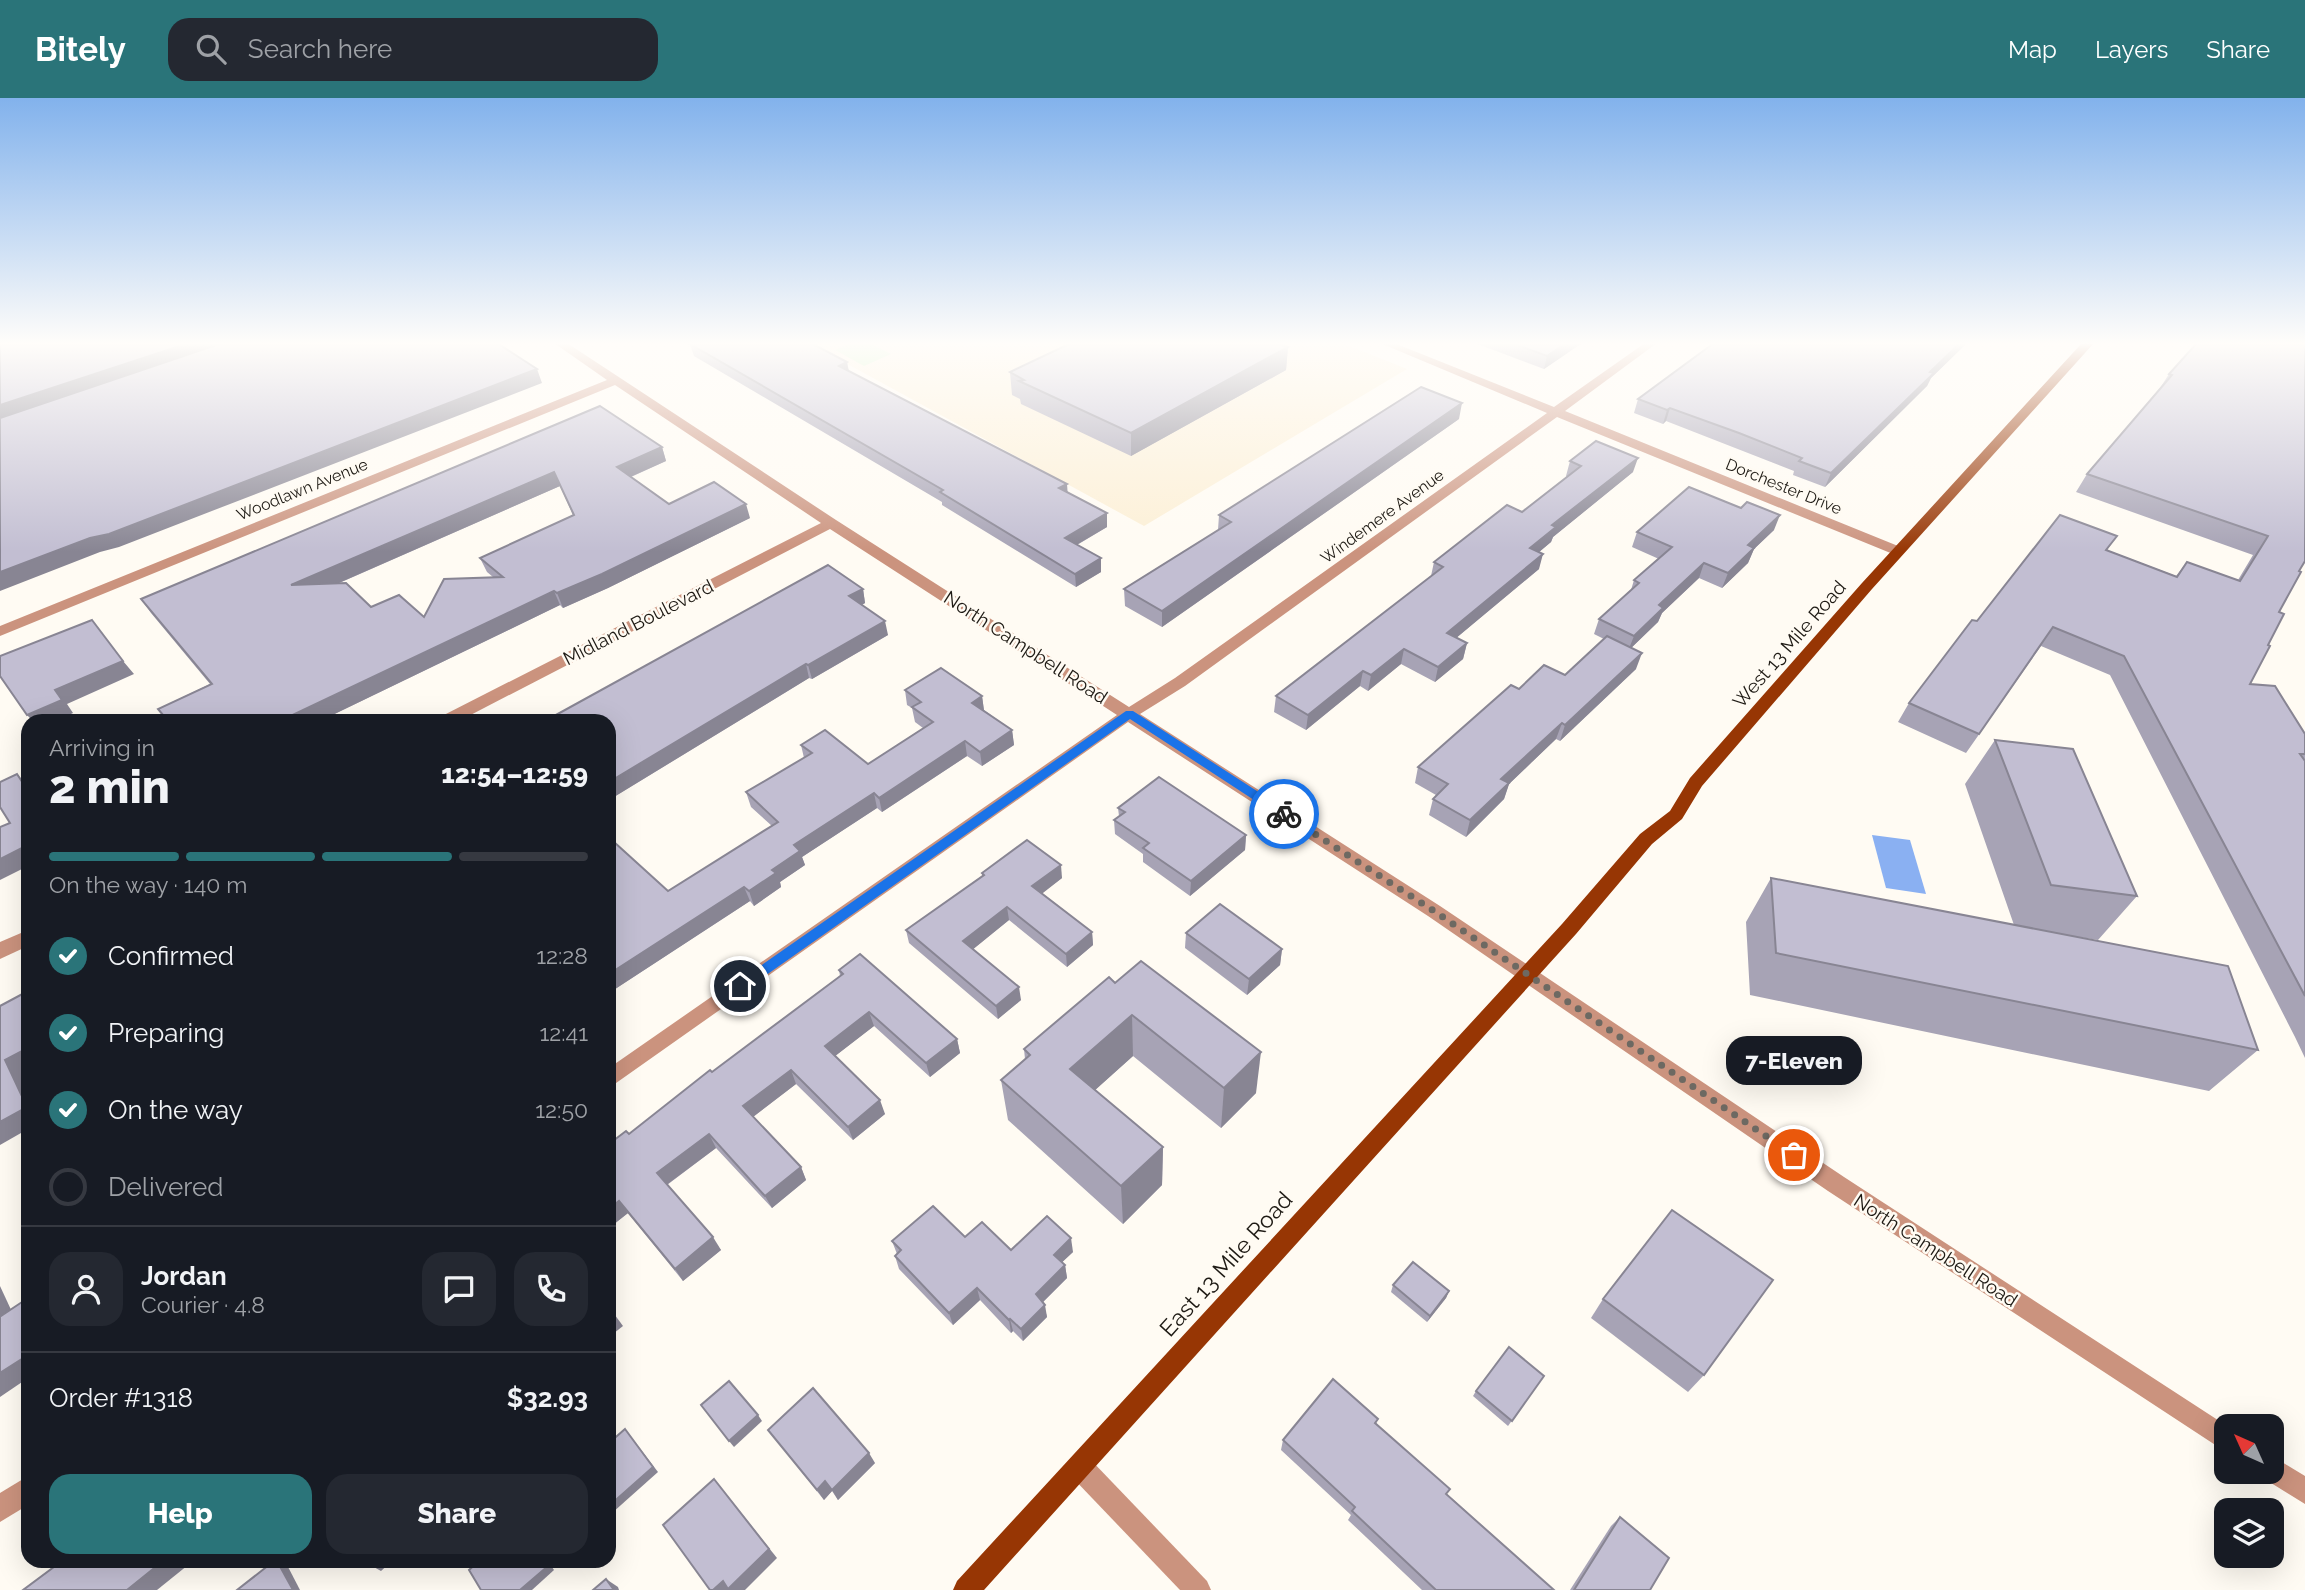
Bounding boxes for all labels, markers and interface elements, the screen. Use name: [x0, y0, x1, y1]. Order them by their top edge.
search box: [168, 18, 658, 81]
text: Bitely: [35, 30, 126, 69]
icon: search: [192, 30, 230, 68]
text: Search here: [248, 34, 392, 64]
text: Map: [2008, 35, 2057, 64]
text: Layers: [2095, 35, 2168, 64]
text: Share: [2206, 35, 2270, 64]
street label: Dorchester Drive: [1723, 454, 1845, 518]
street label: Woodlawn Avenue: [234, 455, 370, 524]
street label: Windemere Avenue: [1317, 465, 1448, 567]
street label: Midland Boulevard: [559, 575, 717, 669]
street label: West 13 Mile Road: [1728, 576, 1850, 712]
street label: North Campbell Road: [940, 586, 1112, 708]
text: Arriving in: [49, 734, 155, 761]
text: 12:54–12:59: [441, 759, 588, 789]
text: 2 min: [49, 760, 170, 814]
courier: [1249, 779, 1319, 849]
icon: bike: [1265, 795, 1303, 833]
text: On the way · 140 m: [49, 871, 247, 898]
icon: check: [49, 937, 87, 975]
text: Confirmed: [108, 941, 234, 971]
text: 12:28: [536, 942, 588, 969]
pin: [710, 956, 770, 1016]
icon: home: [721, 967, 759, 1005]
icon: check: [49, 1014, 87, 1052]
text: Preparing: [108, 1018, 224, 1048]
text: 12:41: [539, 1019, 588, 1046]
callout: 7-Eleven: [1726, 1036, 1862, 1085]
text: 7-Eleven: [1745, 1047, 1843, 1074]
icon: check: [49, 1091, 87, 1129]
text: On the way: [108, 1095, 243, 1125]
text: 12:50: [535, 1096, 588, 1123]
pin: [1764, 1125, 1824, 1185]
icon: bag: [1775, 1136, 1813, 1174]
text: Delivered: [108, 1172, 223, 1202]
street label: East 13 Mile Road: [1154, 1186, 1298, 1341]
street label: North Campbell Road: [1850, 1189, 2022, 1311]
button: person: [49, 1252, 123, 1326]
button: chat: [422, 1252, 496, 1326]
button: phone: [514, 1252, 588, 1326]
text: Jordan: [141, 1261, 227, 1291]
text: Courier · 4.8: [141, 1291, 265, 1318]
text: Order #1318: [49, 1383, 193, 1413]
text: $32.93: [507, 1383, 588, 1413]
north arrow: [2214, 1414, 2284, 1484]
map controls: [2214, 1414, 2284, 1568]
button: Help: [49, 1474, 312, 1554]
button: Share: [326, 1474, 588, 1554]
button: layers: [2214, 1498, 2284, 1568]

